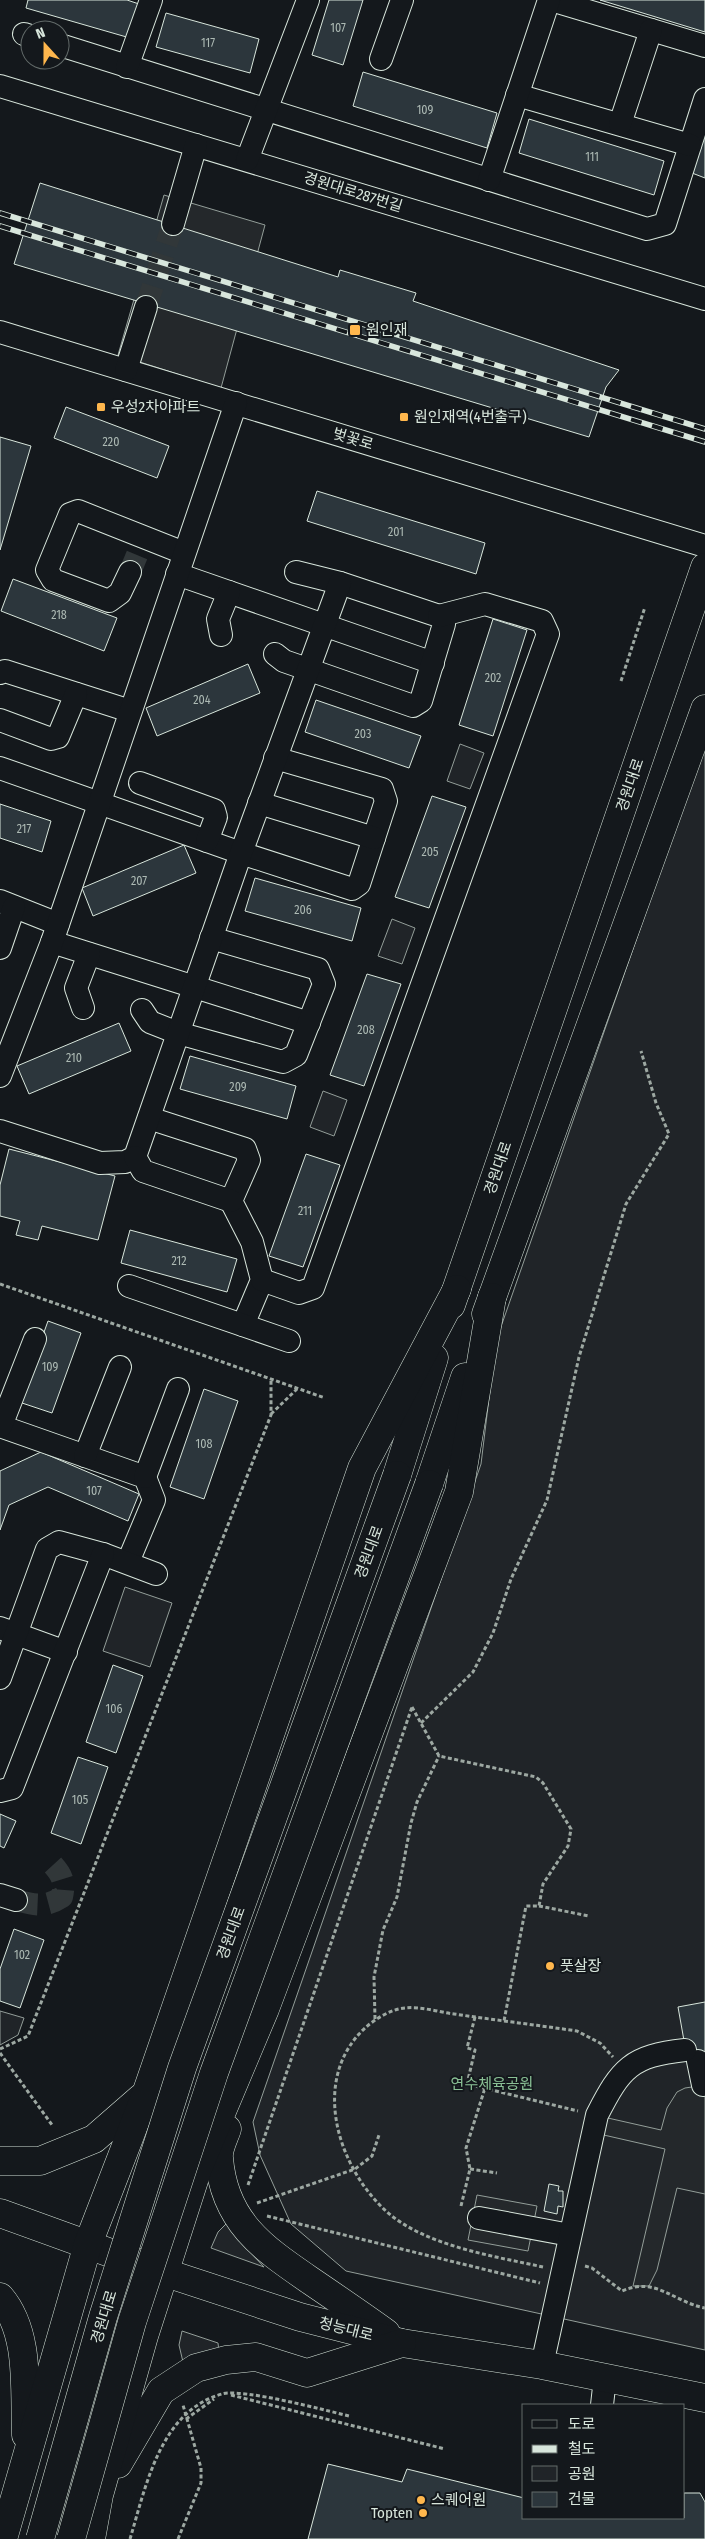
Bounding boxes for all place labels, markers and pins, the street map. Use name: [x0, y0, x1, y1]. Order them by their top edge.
place label: 원인재: [366, 321, 407, 339]
marker: 원인재: [348, 323, 362, 337]
place label: 우성2차아파트: [111, 398, 201, 416]
marker: 우성2차아파트: [95, 401, 107, 413]
place label: 원인재역(4번출구): [414, 408, 527, 426]
marker: 원인재역(4번출구): [398, 411, 410, 423]
place label: 풋살장: [560, 1957, 602, 1975]
marker: 풋살장: [544, 1960, 556, 1972]
place label: 스퀘어원: [431, 2491, 486, 2509]
marker: 스퀘어원: [415, 2494, 427, 2506]
place label: Topten: [371, 2504, 413, 2522]
marker: Topten: [417, 2507, 429, 2519]

